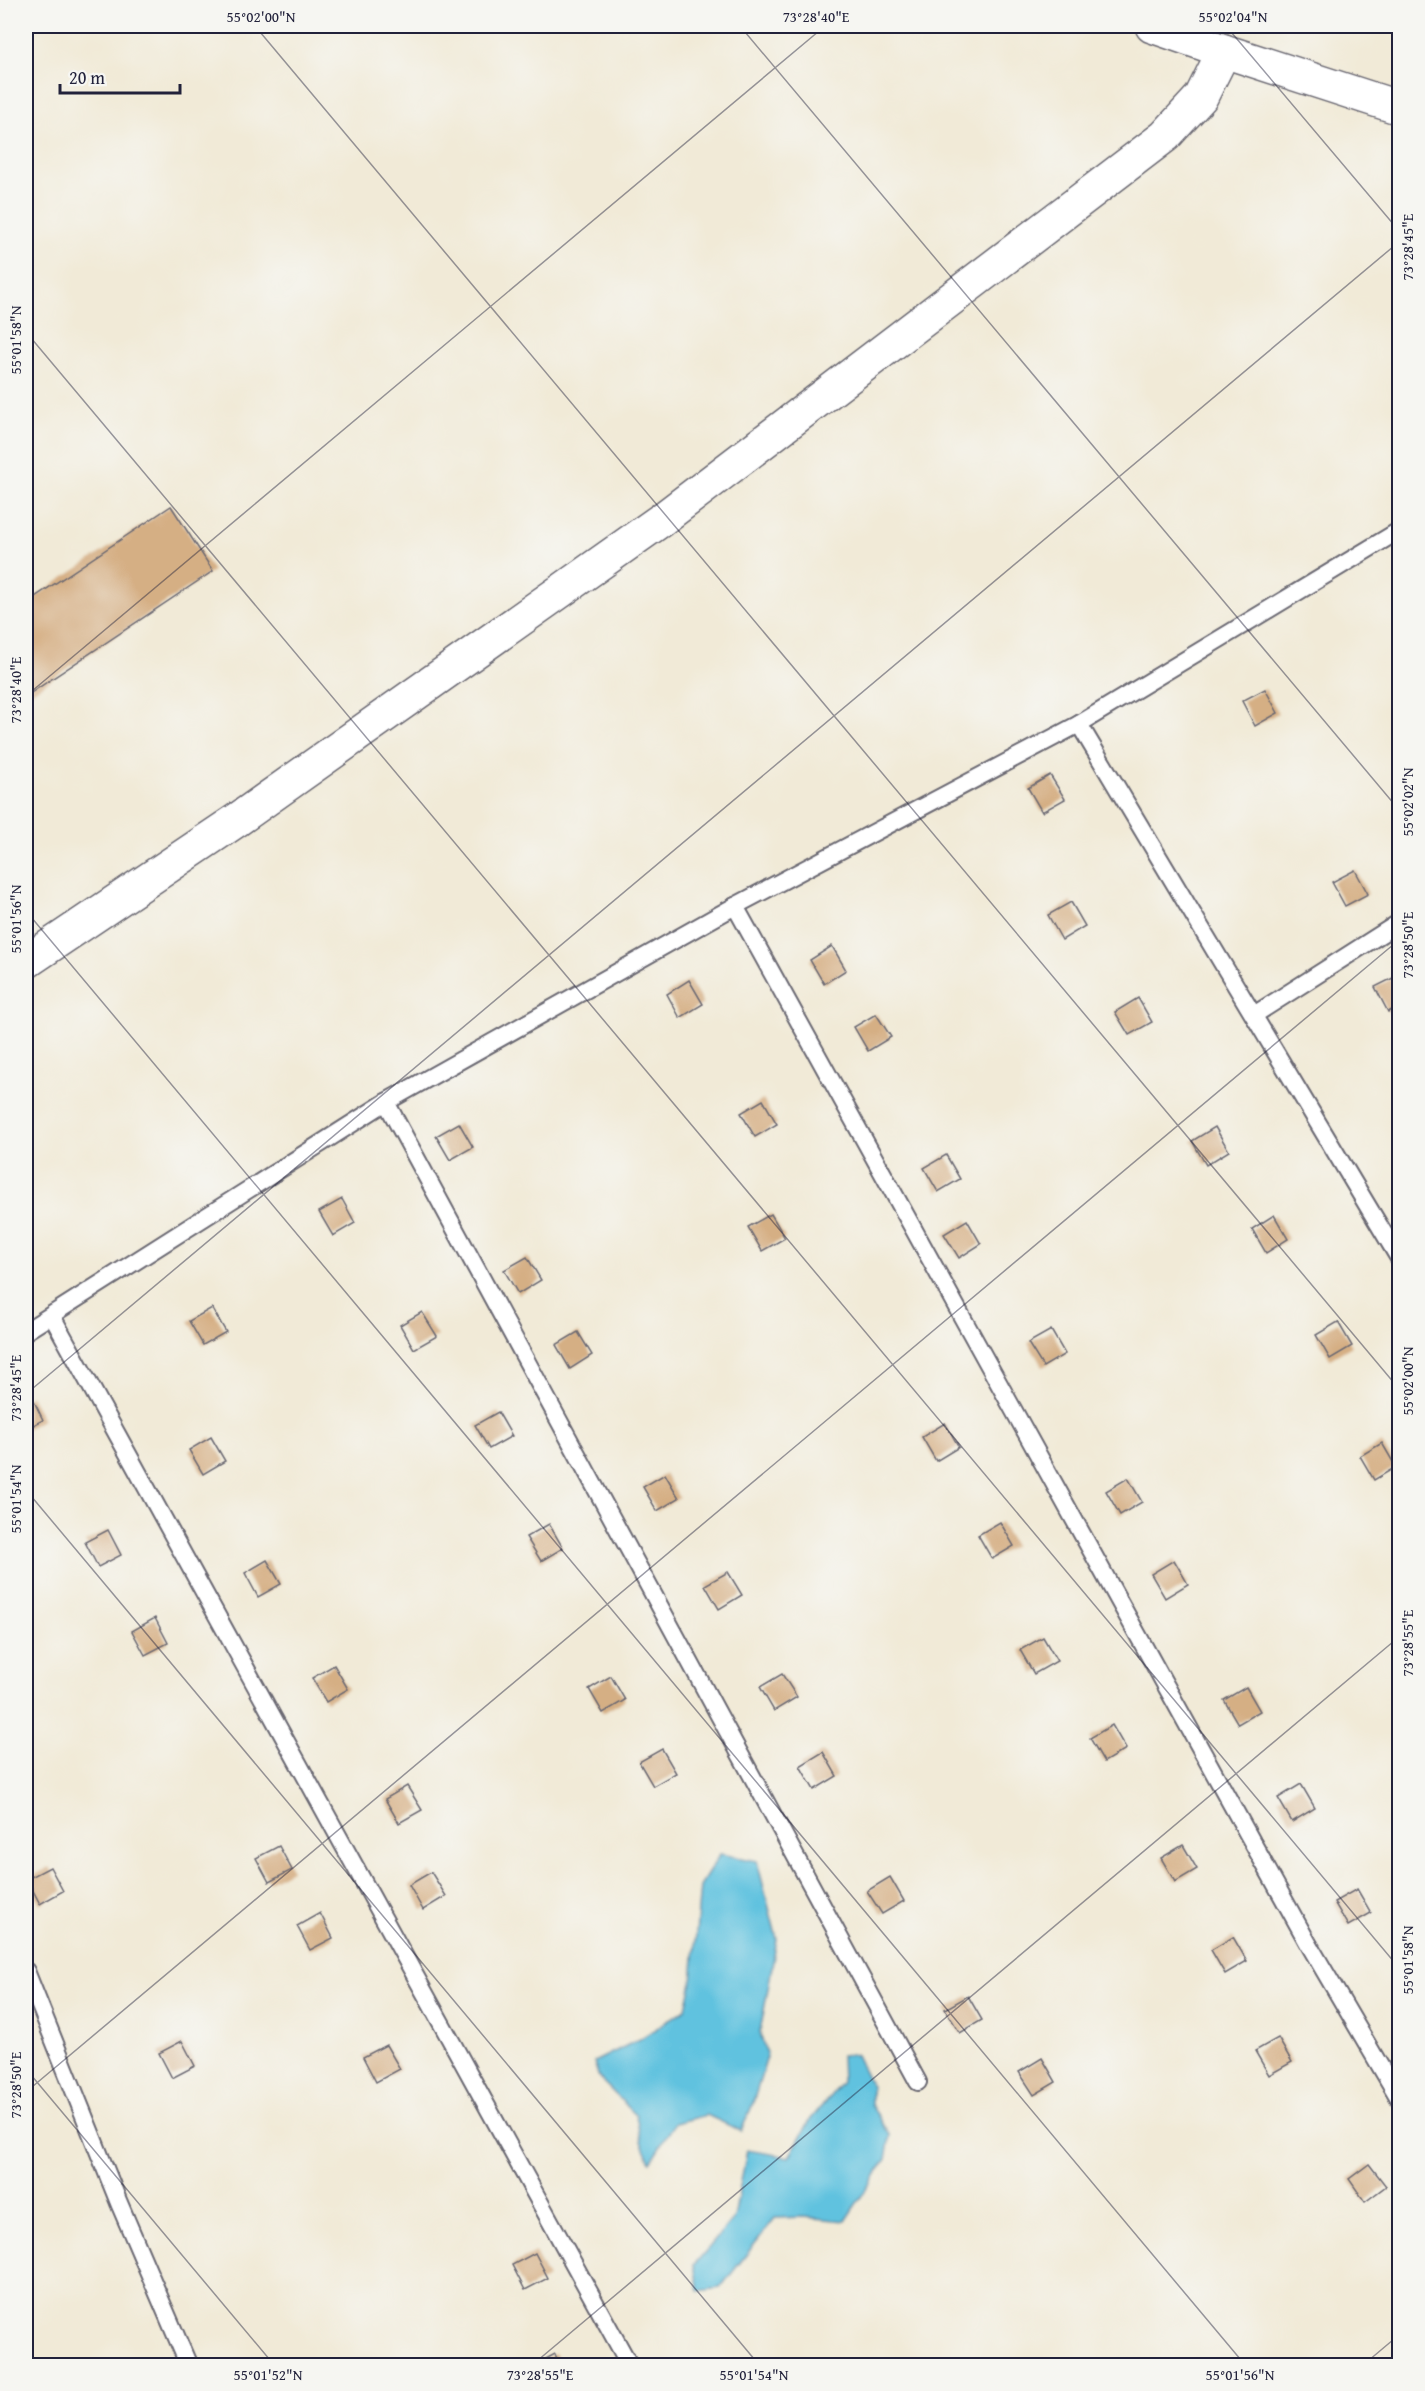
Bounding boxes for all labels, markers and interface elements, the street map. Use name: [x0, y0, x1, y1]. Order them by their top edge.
text: 55°02'00"N: [227, 6, 296, 27]
text: 73°28'40"E: [783, 6, 850, 27]
text: 55°02'04"N: [1199, 6, 1268, 27]
scale bar: [60, 57, 180, 95]
text: 20 m: [69, 64, 105, 91]
text: 73°28'45"E: [1397, 213, 1418, 280]
text: 55°01'58"N: [5, 305, 26, 374]
text: 73°28'40"E: [5, 656, 26, 723]
text: 55°02'02"N: [1397, 767, 1418, 836]
text: 55°01'56"N: [5, 884, 26, 953]
text: 73°28'50"E: [1397, 911, 1418, 978]
text: 55°02'00"N: [1397, 1346, 1418, 1415]
text: 73°28'45"E: [5, 1354, 26, 1421]
text: 55°01'54"N: [5, 1464, 26, 1533]
text: 73°28'55"E: [1397, 1609, 1418, 1676]
text: 55°01'58"N: [1397, 1925, 1418, 1994]
text: 73°28'50"E: [5, 2051, 26, 2118]
text: 55°01'52"N: [234, 2364, 303, 2385]
text: 73°28'55"E: [507, 2364, 574, 2385]
text: 55°01'54"N: [720, 2364, 789, 2385]
text: 55°01'56"N: [1206, 2364, 1275, 2385]

